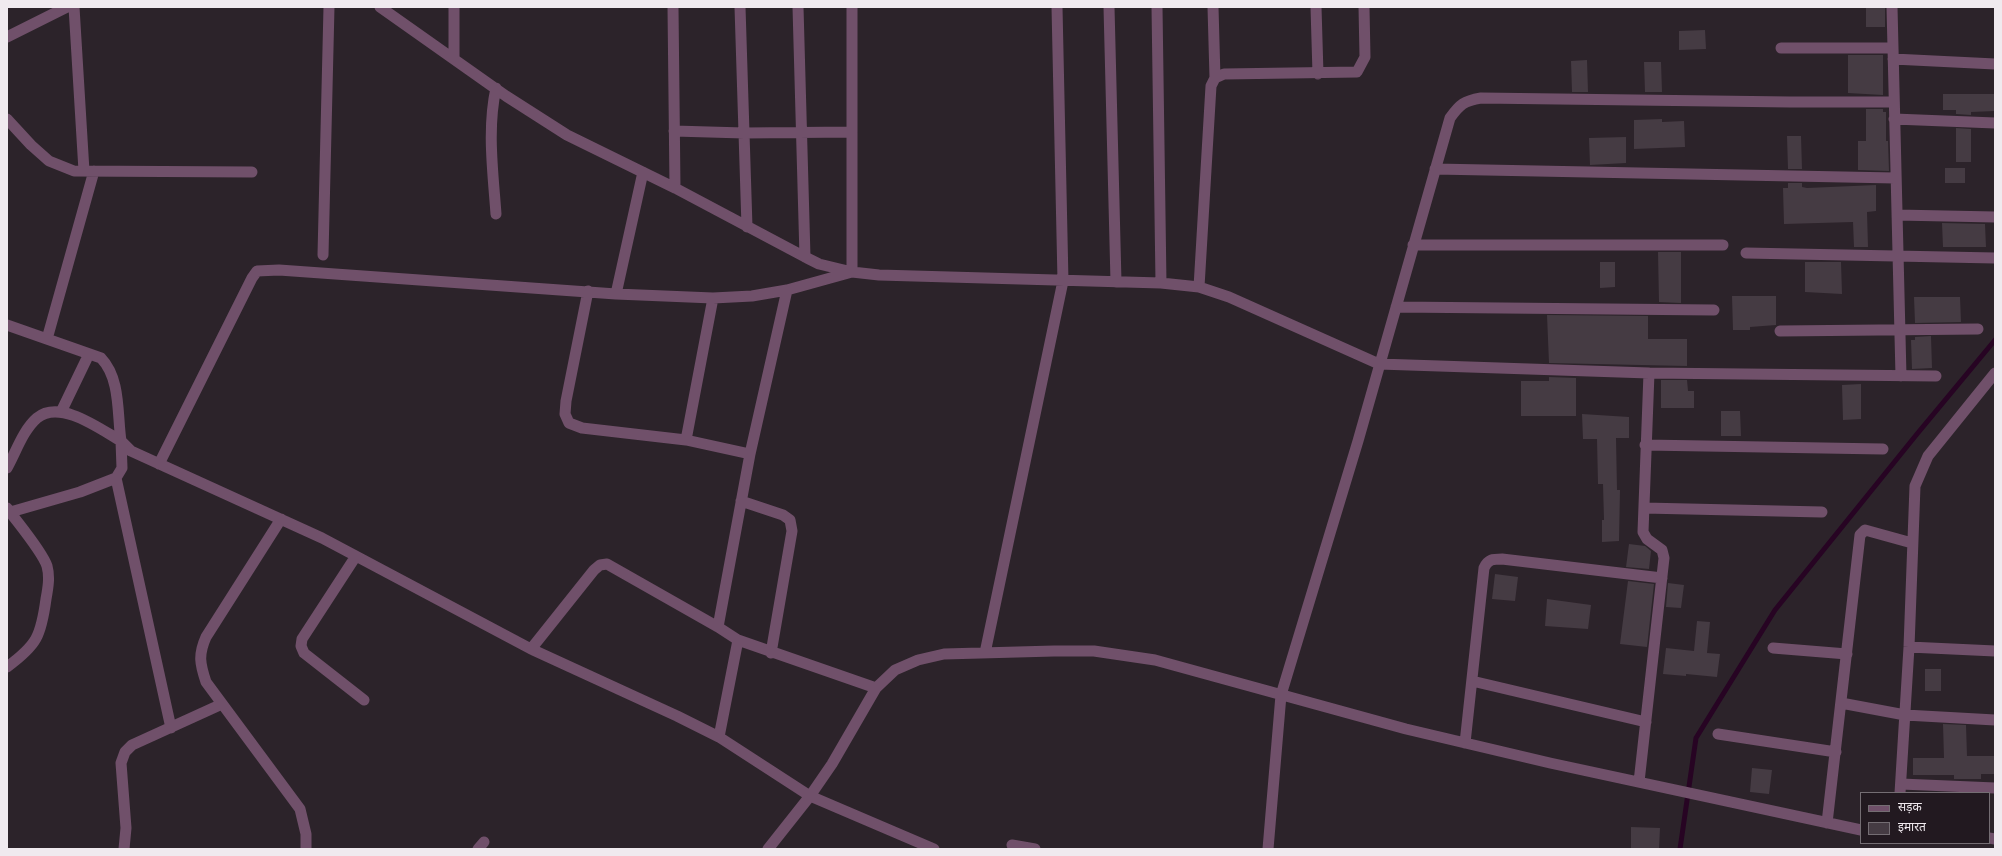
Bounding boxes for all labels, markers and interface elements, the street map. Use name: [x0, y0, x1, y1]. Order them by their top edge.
legend: [1860, 792, 1990, 844]
text: सड़क: [1898, 800, 1922, 814]
text: इमारत: [1898, 820, 1926, 834]

